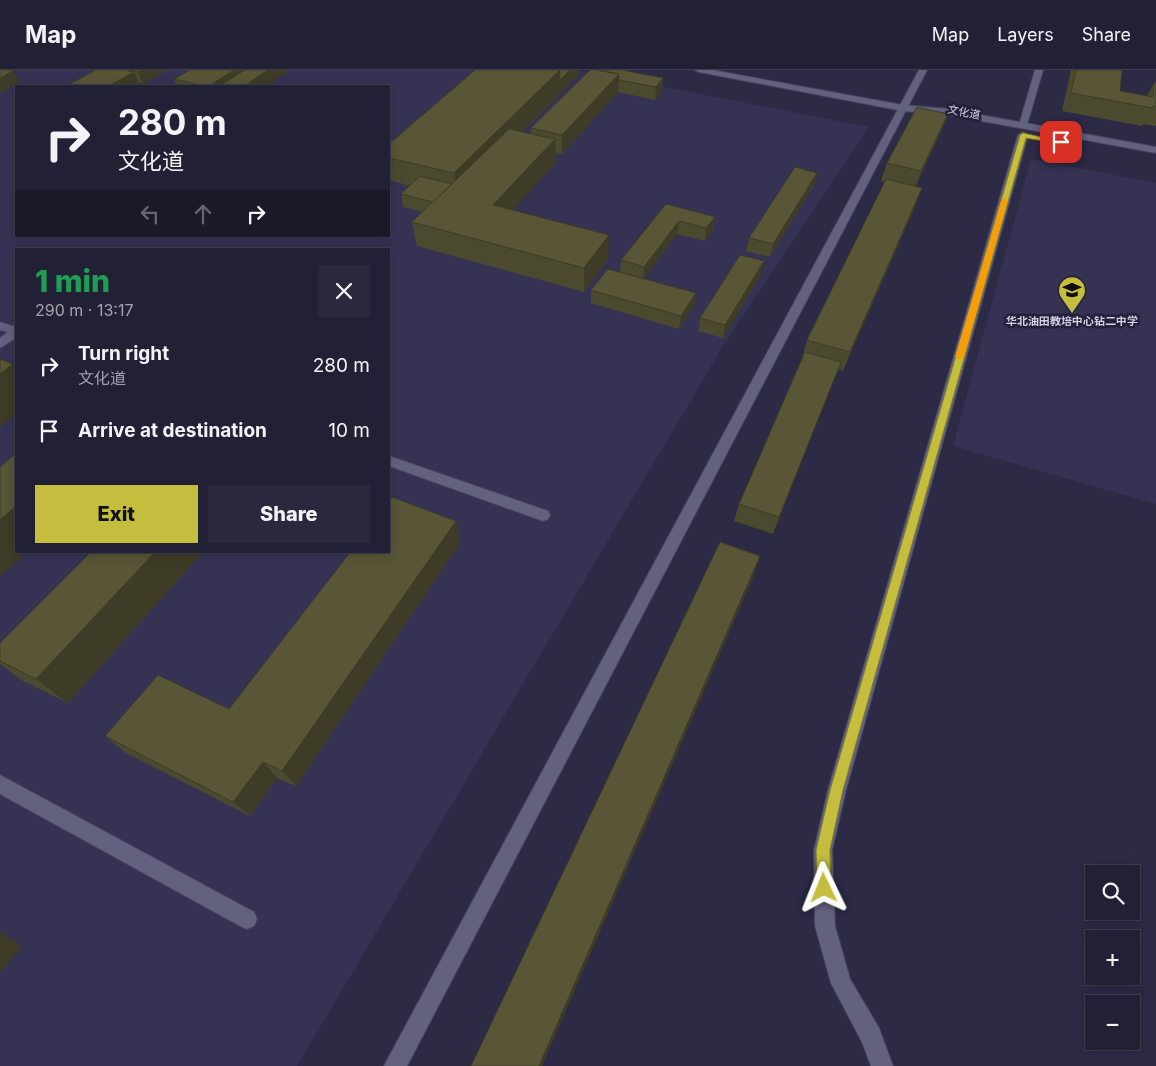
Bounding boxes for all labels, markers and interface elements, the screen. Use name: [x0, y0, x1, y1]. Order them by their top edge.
text: Map: [25, 20, 76, 49]
text: Map: [932, 24, 969, 45]
text: Layers: [997, 24, 1054, 45]
text: Share: [1082, 24, 1131, 45]
text: 280 m: [118, 101, 227, 143]
street label: 文化道: [946, 102, 982, 122]
icon: right: [35, 105, 100, 170]
pin: [1040, 121, 1082, 163]
icon: arrive: [1047, 128, 1075, 156]
text: 文化道: [118, 148, 184, 174]
icon: left: [136, 200, 164, 228]
icon: ahead: [189, 200, 217, 228]
icon: right: [242, 200, 270, 228]
text: 1 min: [35, 263, 110, 299]
button: close: [318, 265, 370, 317]
school or university icon: 华北油田教培中心钻二中学: [1057, 275, 1087, 314]
text: 290 m · 13:17: [35, 300, 133, 320]
place label: 华北油田教培中心钻二中学: [1006, 314, 1138, 328]
text: Turn right: [78, 342, 169, 365]
icon: right: [35, 352, 63, 380]
text: 280 m: [313, 354, 370, 377]
text: 文化道: [78, 368, 126, 388]
icon: arrive: [35, 417, 63, 445]
text: Arrive at destination: [78, 419, 267, 442]
text: 10 m: [328, 419, 370, 442]
button: Exit: [35, 485, 198, 543]
button: Share: [208, 485, 370, 543]
position arrow: [797, 861, 849, 913]
map controls: [1085, 865, 1140, 1050]
button: search: [1085, 865, 1140, 920]
button: +: [1085, 930, 1140, 985]
button: −: [1085, 995, 1140, 1050]

